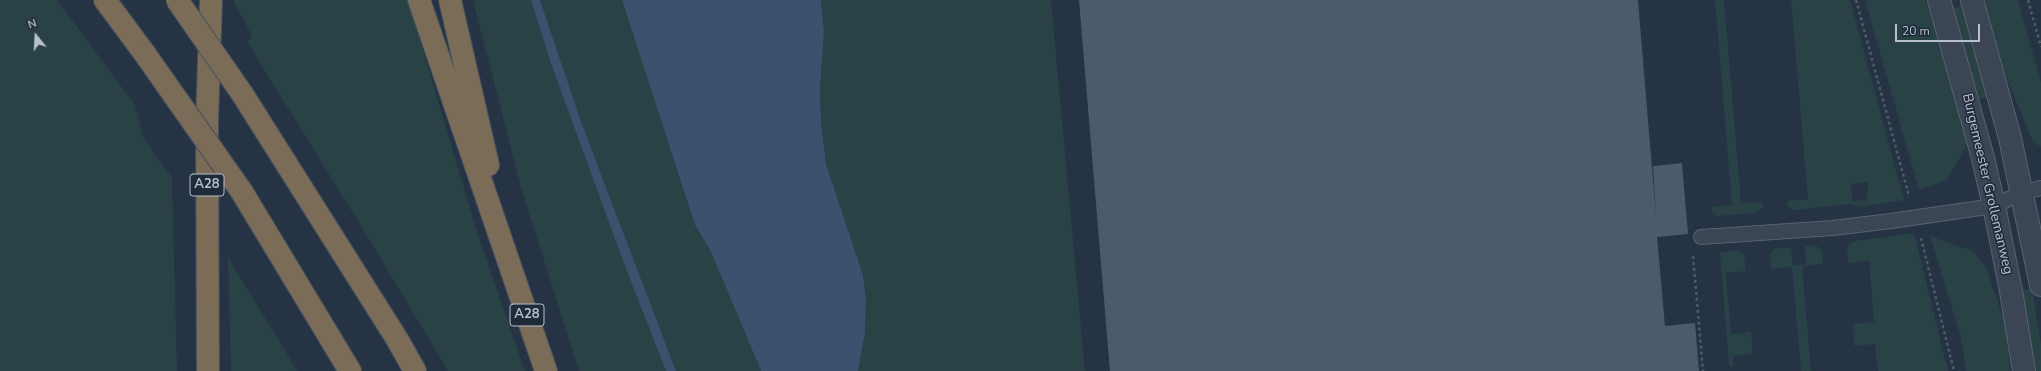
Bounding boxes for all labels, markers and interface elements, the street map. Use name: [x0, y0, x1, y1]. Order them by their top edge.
north arrow: [16, 16, 56, 56]
text: N: [26, 16, 38, 33]
scale bar: [1897, 16, 1982, 42]
text: 20 m: [1902, 23, 1930, 39]
street label: Burgemeester Grollemanweg: [1958, 92, 2016, 276]
road number: A28: [190, 174, 224, 196]
road number: A28: [510, 304, 544, 326]

